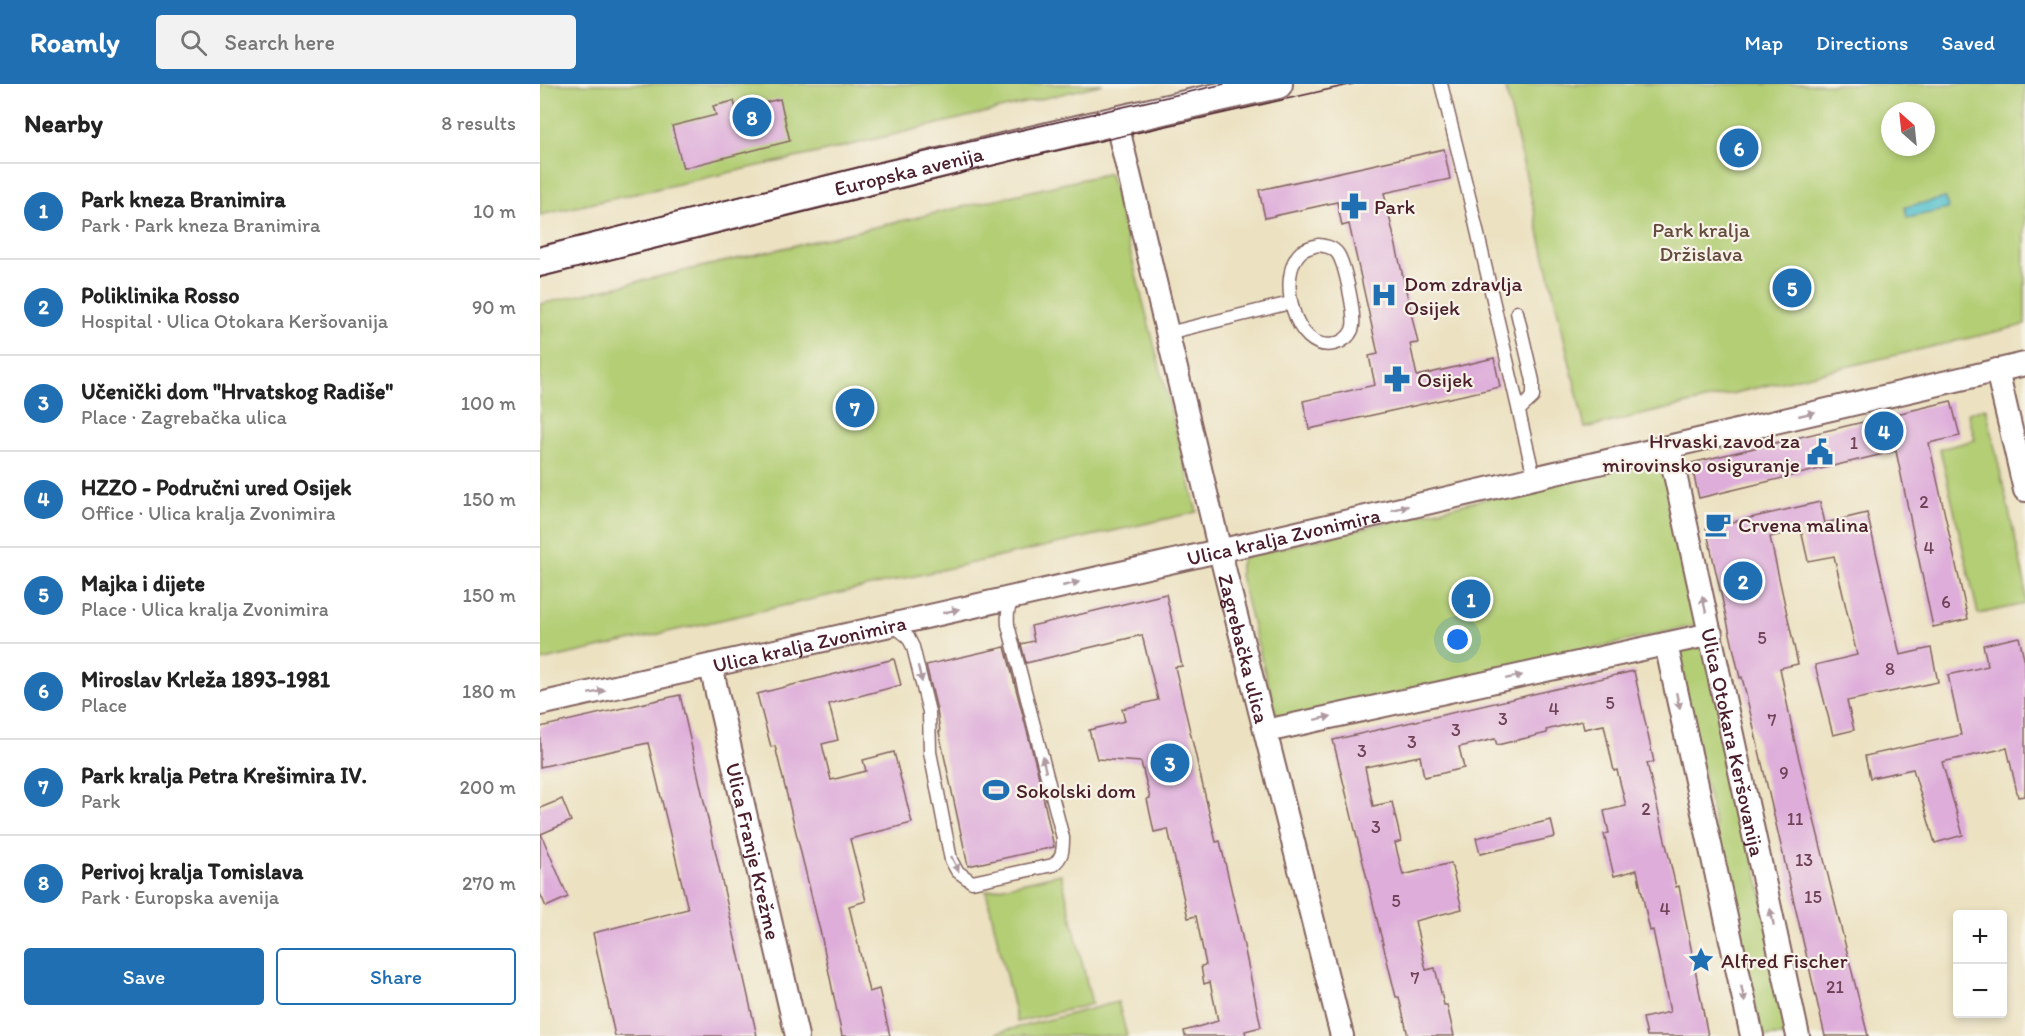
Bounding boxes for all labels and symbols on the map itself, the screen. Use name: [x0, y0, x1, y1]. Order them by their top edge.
pin: 8: [732, 94, 772, 140]
north arrow: [1881, 102, 1935, 156]
pin: 6: [1720, 126, 1758, 170]
street label: Europska avenija: [832, 140, 986, 201]
pharmacy icon: Park: [1339, 191, 1369, 221]
place label: Park: [1374, 194, 1416, 219]
park label: Park kralja Držislava: [1652, 217, 1750, 266]
pin: 5: [1772, 266, 1812, 310]
place label: Dom zdravlja Osijek: [1404, 271, 1523, 320]
hospital icon: Dom zdravlja Osijek: [1369, 280, 1399, 310]
pharmacy icon: Osijek: [1382, 364, 1412, 394]
place label: Osijek: [1417, 367, 1473, 392]
pin: 7: [836, 386, 874, 430]
pin: 4: [1864, 408, 1904, 454]
one-way arrow: [1798, 409, 1816, 419]
place label: Hrvaski zavod za mirovinsko osiguranje: [1602, 428, 1800, 477]
house number: 1: [1850, 432, 1858, 454]
public building icon: Hrvaski zavod za mirovinsko osiguranje: [1805, 437, 1835, 467]
house number: 2: [1919, 491, 1929, 513]
street label: Ulica kralja Zvonimira: [1184, 502, 1382, 570]
one-way arrow: [1391, 503, 1409, 513]
cafe icon: Crvena malina: [1703, 509, 1733, 539]
place label: Crvena malina: [1738, 512, 1868, 537]
house number: 4: [1924, 537, 1935, 559]
pin: 2: [1724, 558, 1762, 604]
street label: Zagrebačka ulica: [1213, 571, 1275, 726]
pin: 1: [1452, 576, 1490, 622]
one-way arrow: [1062, 579, 1081, 588]
house number: 6: [1941, 591, 1951, 613]
one-way arrow: [1698, 594, 1708, 613]
one-way arrow: [942, 606, 960, 616]
street label: Ulica kralja Zvonimira: [710, 609, 908, 677]
your location: [1443, 625, 1472, 654]
street label: Ulica Otokara Keršovanija: [1696, 625, 1771, 859]
house number: 5: [1757, 627, 1767, 649]
house number: 8: [1885, 658, 1895, 680]
one-way arrow: [915, 664, 925, 683]
one-way arrow: [1505, 672, 1524, 681]
one-way arrow: [588, 687, 607, 696]
house number: 5: [1605, 692, 1615, 714]
one-way arrow: [1674, 692, 1683, 711]
house number: 4: [1549, 698, 1560, 720]
house number: 3: [1498, 708, 1508, 730]
house number: 7: [1768, 709, 1777, 731]
one-way arrow: [1314, 713, 1333, 722]
house number: 3: [1451, 719, 1461, 741]
house number: 3: [1407, 731, 1417, 753]
pin: 3: [1150, 740, 1190, 786]
house number: 3: [1357, 740, 1367, 762]
one-way arrow: [1039, 755, 1048, 773]
street label: Ulica Franje Krežme: [721, 760, 787, 942]
house number: 9: [1779, 762, 1789, 784]
sports icon: Sokolski dom: [981, 775, 1011, 805]
place label: Sokolski dom: [1016, 778, 1136, 803]
house number: 2: [1641, 798, 1651, 820]
house number: 11: [1787, 808, 1803, 830]
house number: 3: [1371, 816, 1381, 838]
house number: 13: [1795, 849, 1813, 871]
one-way arrow: [950, 856, 959, 873]
house number: 15: [1804, 886, 1822, 908]
house number: 5: [1391, 890, 1401, 912]
house number: 4: [1660, 898, 1671, 920]
one-way arrow: [1767, 908, 1777, 927]
place icon: Alfred Fischer: [1686, 945, 1716, 975]
place label: Alfred Fischer: [1721, 948, 1848, 973]
house number: 7: [1411, 967, 1420, 989]
house number: 21: [1826, 976, 1844, 998]
one-way arrow: [1739, 985, 1748, 1004]

